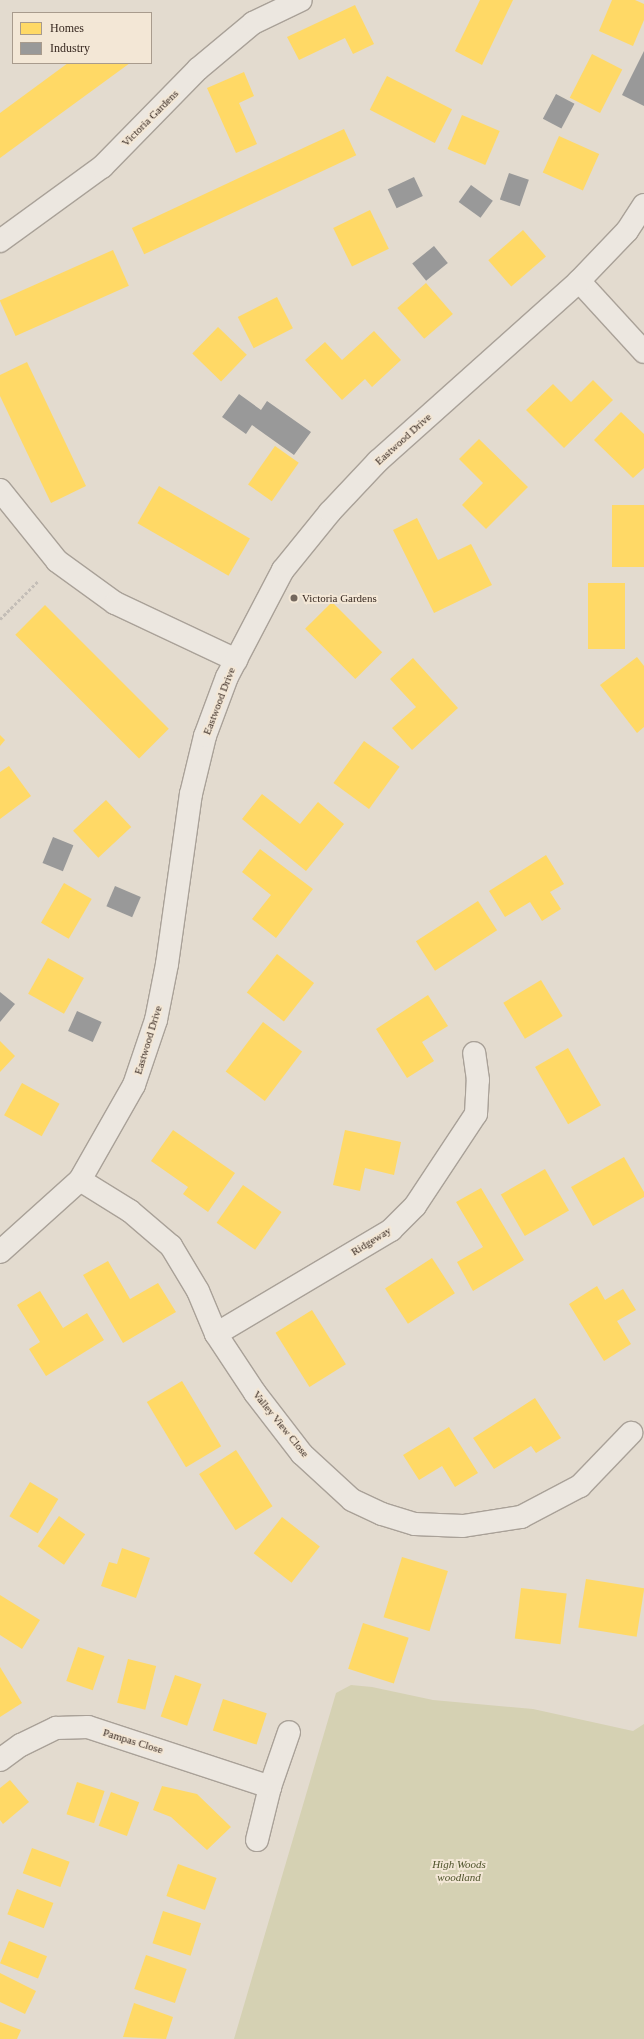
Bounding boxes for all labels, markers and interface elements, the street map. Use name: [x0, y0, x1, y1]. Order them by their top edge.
legend: [12, 12, 152, 64]
text: Homes: [50, 21, 84, 35]
text: Industry: [50, 41, 90, 55]
street label: Victoria Gardens: [119, 87, 181, 149]
street label: Eastwood Drive: [372, 410, 434, 468]
place label: Victoria Gardens: [302, 591, 377, 605]
marker: Victoria Gardens: [289, 593, 299, 603]
street label: Eastwood Drive: [200, 665, 238, 737]
street label: Eastwood Drive: [131, 1004, 165, 1076]
street label: Ridgeway: [349, 1224, 393, 1258]
street label: Valley View Close: [250, 1388, 312, 1460]
street label: Pampas Close: [101, 1726, 165, 1756]
park label: High Woods woodland: [432, 1858, 486, 1884]

